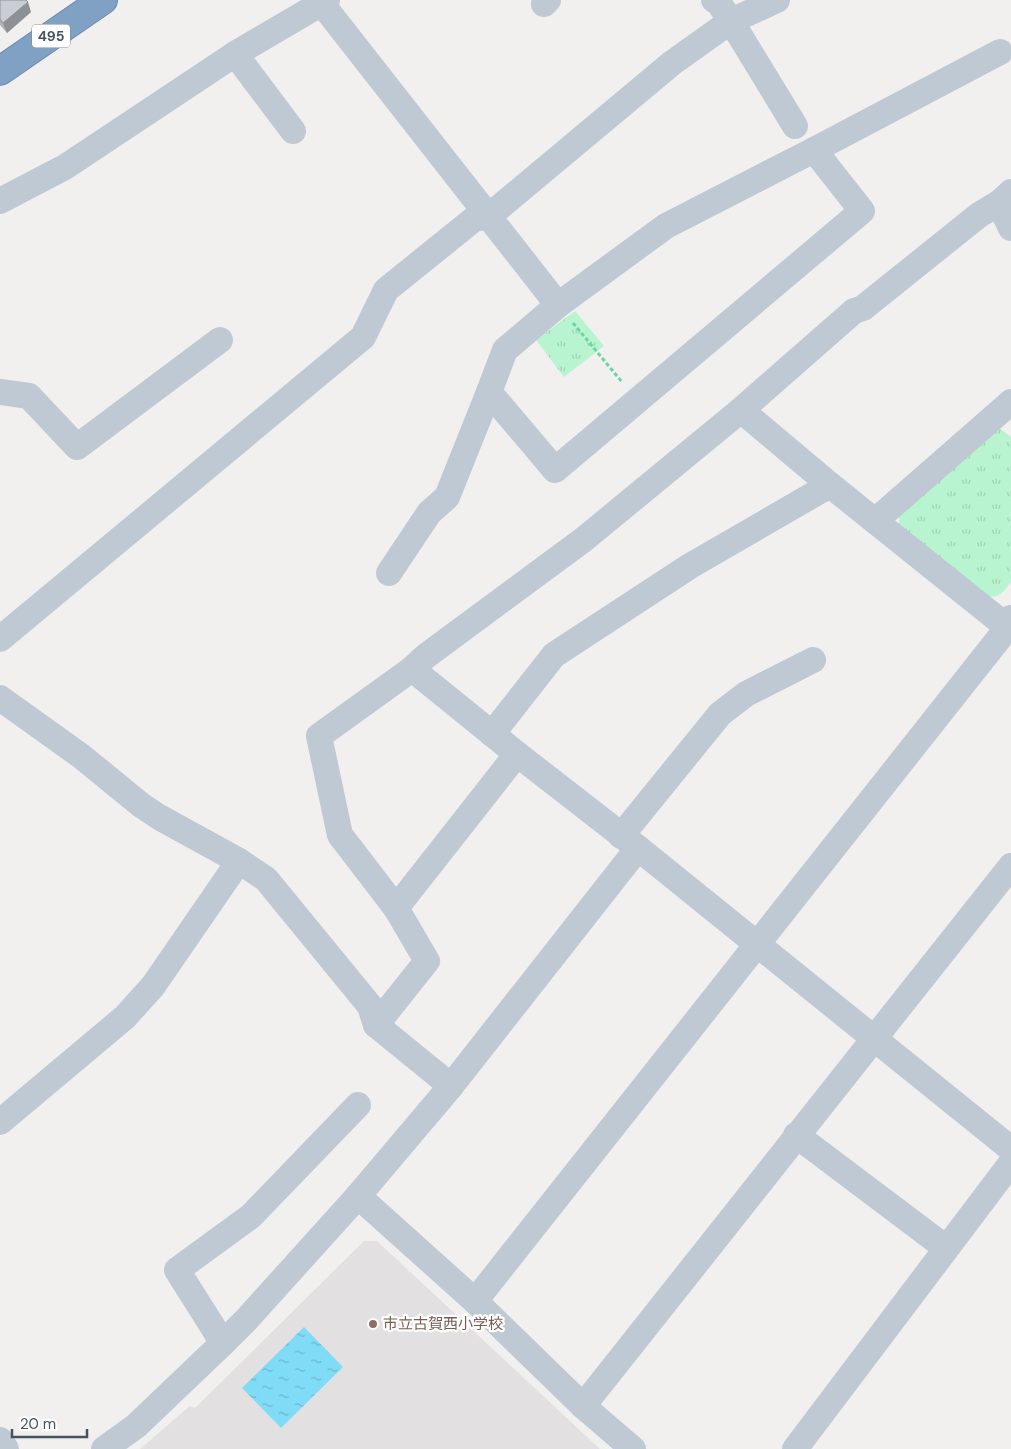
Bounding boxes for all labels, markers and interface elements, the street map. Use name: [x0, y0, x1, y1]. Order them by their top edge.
road number: 495: [32, 24, 70, 48]
place label: 市立古賀西小学校: [383, 1314, 503, 1334]
marker: 市立古賀西小学校: [367, 1318, 379, 1330]
scale bar: [12, 1406, 88, 1438]
text: 20 m: [20, 1414, 56, 1434]

